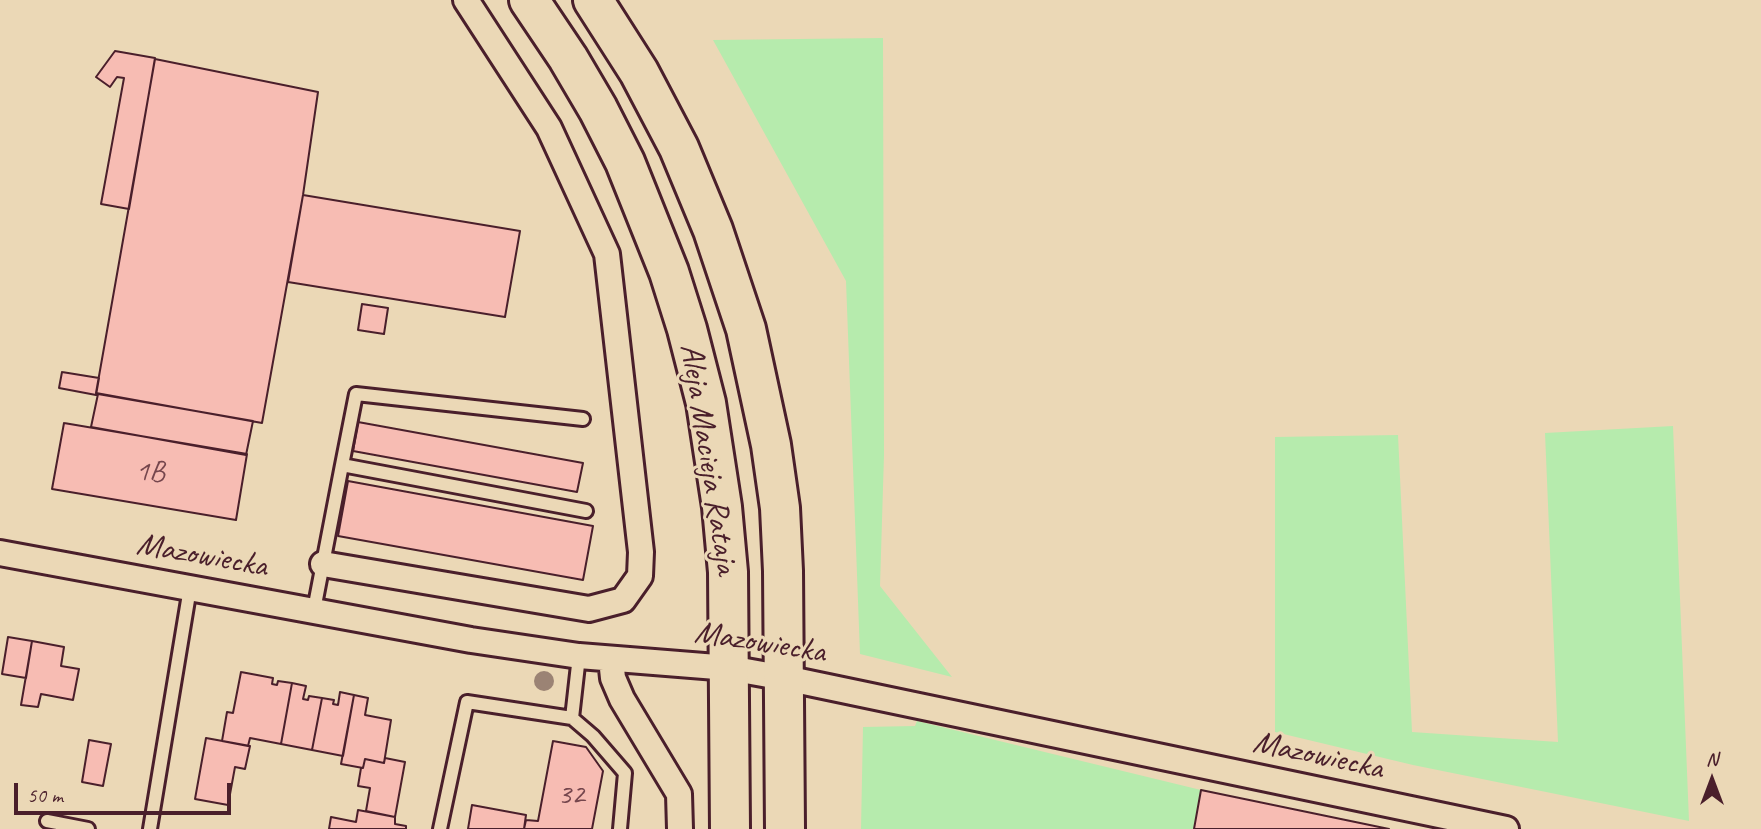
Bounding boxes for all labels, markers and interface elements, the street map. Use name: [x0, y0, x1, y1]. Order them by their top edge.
street label: Aleja Macieja Rataja: [670, 341, 746, 577]
house number: 1B: [135, 454, 165, 490]
street label: Mazowiecka: [134, 525, 270, 587]
street label: Mazowiecka: [692, 613, 828, 673]
street label: Mazowiecka: [1249, 723, 1387, 789]
north arrow: [1677, 745, 1747, 815]
text: N: [1706, 747, 1718, 771]
scale bar: [18, 770, 234, 814]
house number: 32: [558, 777, 584, 813]
text: 50 m: [27, 782, 63, 808]

